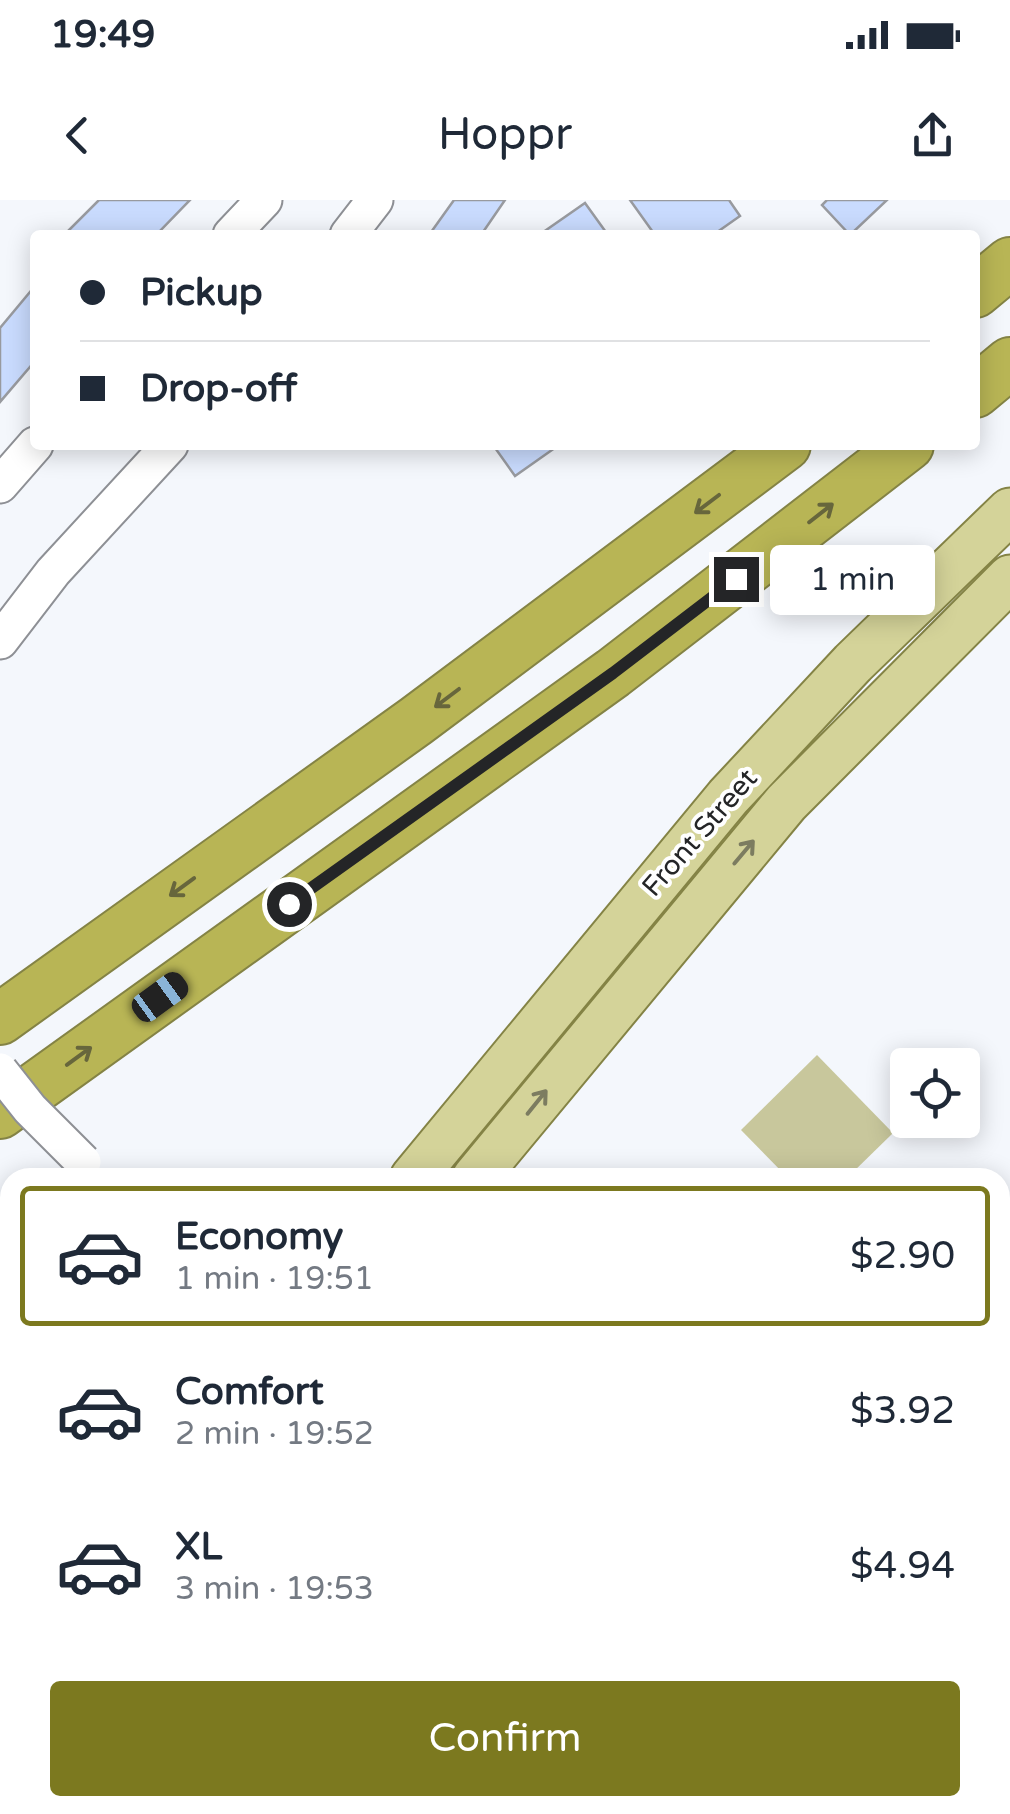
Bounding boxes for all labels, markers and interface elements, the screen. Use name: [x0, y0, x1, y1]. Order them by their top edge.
text: 19:49: [50, 12, 155, 58]
icon: back: [50, 108, 105, 163]
text: Hoppr: [438, 108, 572, 162]
icon: share: [905, 108, 960, 163]
text: Pickup: [140, 270, 263, 316]
text: Drop-off: [140, 366, 297, 412]
one-way arrow: [694, 493, 721, 514]
one-way arrow: [807, 503, 834, 524]
callout: 1 min: [771, 544, 936, 614]
route end: [714, 557, 759, 602]
text: 1 min: [810, 561, 895, 599]
one-way arrow: [434, 688, 461, 709]
street label: Front Street: [635, 762, 765, 904]
one-way arrow: [733, 840, 756, 865]
one-way arrow: [169, 876, 196, 897]
route start: [267, 882, 312, 927]
car: [127, 967, 193, 1027]
one-way arrow: [65, 1046, 92, 1067]
map controls: [890, 1048, 980, 1138]
button: locate: [890, 1048, 980, 1138]
one-way arrow: [526, 1089, 547, 1116]
icon: car: [55, 1211, 145, 1301]
text: Economy: [175, 1214, 343, 1260]
text: $2.90: [850, 1233, 955, 1279]
text: 1 min · 19:51: [175, 1260, 374, 1298]
icon: car: [55, 1366, 145, 1456]
text: Comfort: [175, 1369, 324, 1415]
text: $3.92: [850, 1388, 955, 1434]
text: 2 min · 19:52: [175, 1415, 374, 1453]
icon: car: [55, 1521, 145, 1611]
text: XL: [175, 1524, 222, 1570]
text: $4.94: [850, 1543, 955, 1589]
text: 3 min · 19:53: [175, 1570, 374, 1608]
button: Confirm: [50, 1681, 960, 1796]

